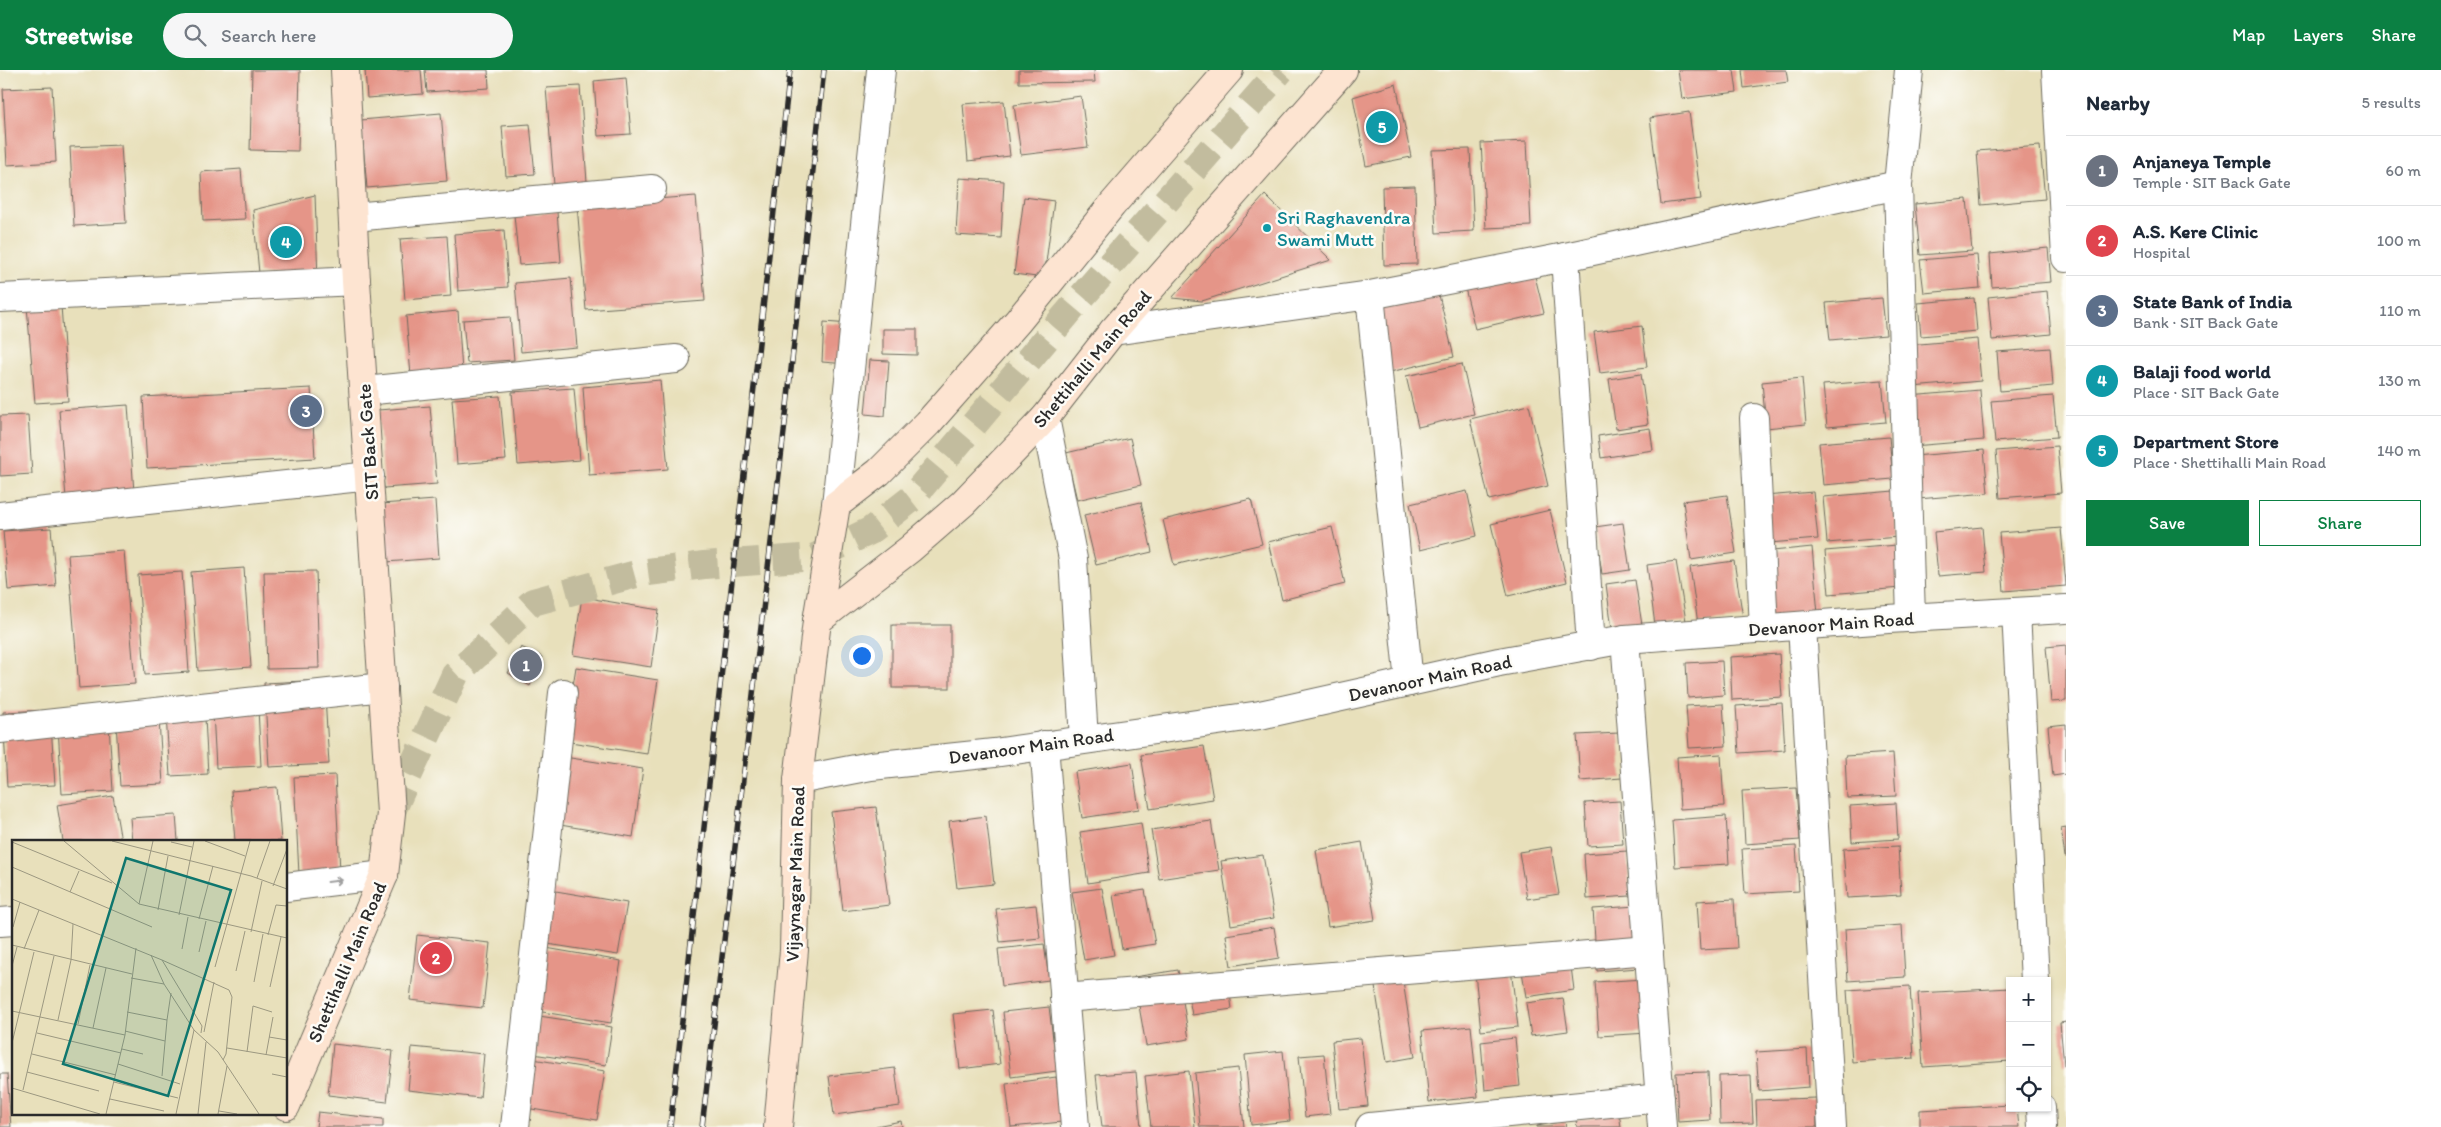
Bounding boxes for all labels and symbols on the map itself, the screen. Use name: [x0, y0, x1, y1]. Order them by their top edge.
pin: 5: [1366, 108, 1398, 146]
place label: Sri Raghavendra Swami Mutt: [1277, 206, 1410, 251]
marker: Sri Raghavendra Swami Mutt: [1261, 222, 1273, 234]
pin: 4: [270, 223, 302, 261]
street label: Shettihalli Main Road: [1028, 285, 1157, 432]
street label: SIT Back Gate: [352, 383, 384, 501]
pin: 3: [290, 392, 322, 430]
street label: Devanoor Main Road: [1747, 607, 1915, 641]
your location: [849, 643, 875, 669]
pin: 1: [510, 646, 542, 684]
street label: Devanoor Main Road: [1346, 649, 1514, 707]
street label: Devanoor Main Road: [947, 723, 1115, 769]
street label: Vijaynagar Main Road: [780, 785, 810, 962]
inset map: [12, 840, 288, 1114]
one-way arrow: [326, 876, 342, 886]
street label: Shettihalli Main Road: [303, 877, 392, 1046]
pin: 2: [420, 939, 452, 977]

